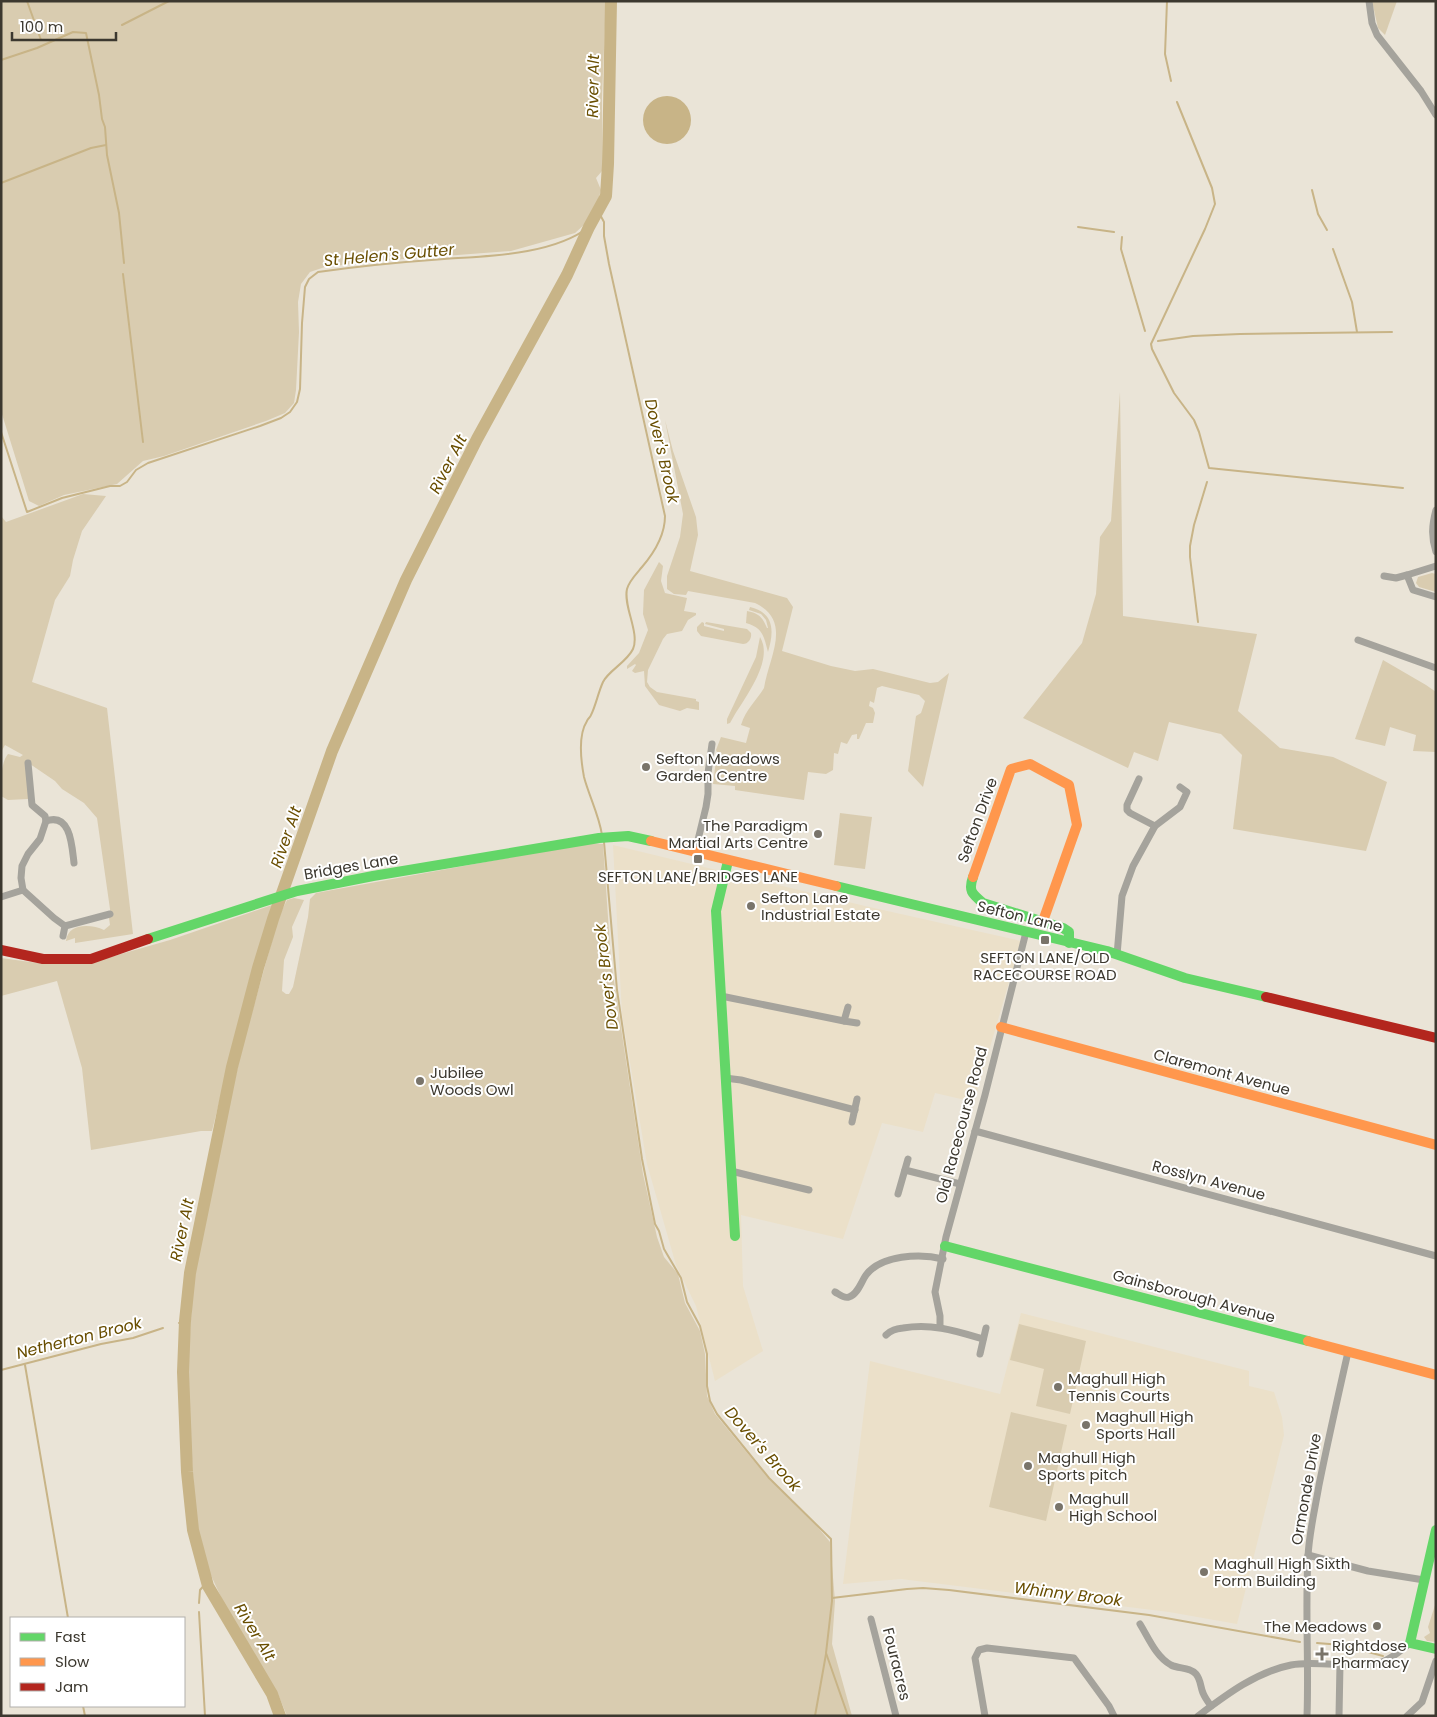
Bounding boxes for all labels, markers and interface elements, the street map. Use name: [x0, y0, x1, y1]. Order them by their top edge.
scale bar: [12, 10, 116, 42]
text: 100 m: [20, 16, 63, 37]
water label: River Alt: [581, 53, 605, 118]
water label: St Helen's Gutter: [323, 238, 456, 272]
water label: Dover's Brook: [639, 396, 685, 506]
water label: River Alt: [423, 429, 473, 498]
place label: Sefton Meadows Garden Centre: [656, 748, 780, 786]
marker: Sefton Meadows Garden Centre: [640, 761, 652, 773]
street label: Sefton Drive: [952, 774, 1002, 866]
water label: River Alt: [265, 802, 308, 871]
place label: The Paradigm Martial Arts Centre: [669, 815, 808, 853]
marker: The Paradigm Martial Arts Centre: [812, 828, 824, 840]
street label: Bridges Lane: [302, 847, 400, 885]
marker: SEFTON LANE/BRIDGES LANE: [692, 853, 704, 865]
place label: SEFTON LANE/BRIDGES LANE: [598, 866, 798, 887]
place label: Sefton Lane Industrial Estate: [761, 887, 880, 925]
street label: Sefton Lane: [975, 895, 1065, 937]
marker: Sefton Lane Industrial Estate: [745, 900, 757, 912]
water label: Dover's Brook: [588, 922, 624, 1031]
marker: SEFTON LANE/OLD RACECOURSE ROAD: [1039, 934, 1051, 946]
place label: SEFTON LANE/OLD RACECOURSE ROAD: [973, 947, 1117, 985]
street label: Old Racecourse Road: [930, 1044, 992, 1206]
street label: Claremont Avenue: [1151, 1044, 1293, 1100]
place label: Jubilee Woods Owl: [430, 1062, 514, 1100]
marker: Jubilee Woods Owl: [414, 1075, 426, 1087]
street label: Rosslyn Avenue: [1150, 1155, 1268, 1205]
water label: River Alt: [164, 1195, 200, 1264]
street label: Gainsborough Avenue: [1110, 1264, 1278, 1328]
water label: Netherton Brook: [14, 1311, 145, 1365]
place label: Maghull High Tennis Courts: [1068, 1368, 1170, 1406]
marker: Maghull High Tennis Courts: [1052, 1381, 1064, 1393]
water label: Dover's Brook: [719, 1401, 807, 1497]
place label: Maghull High Sports Hall: [1096, 1406, 1194, 1444]
marker: Maghull High Sports Hall: [1080, 1419, 1092, 1431]
street label: Ormonde Drive: [1286, 1431, 1326, 1547]
place label: Maghull High Sports pitch: [1038, 1447, 1136, 1485]
marker: Maghull High Sports pitch: [1022, 1460, 1034, 1472]
place label: Maghull High School: [1069, 1488, 1157, 1526]
marker: Maghull High School: [1053, 1501, 1065, 1513]
place label: Maghull High Sixth Form Building: [1214, 1553, 1350, 1591]
marker: Maghull High Sixth Form Building: [1198, 1566, 1210, 1578]
water label: Whinny Brook: [1013, 1576, 1124, 1612]
water label: River Alt: [229, 1599, 282, 1666]
place label: The Meadows: [1264, 1616, 1367, 1637]
legend: [10, 1617, 185, 1707]
marker: The Meadows: [1371, 1620, 1383, 1632]
street label: Fouracres: [878, 1625, 916, 1703]
text: Fast: [55, 1626, 86, 1647]
place label: Rightdose Pharmacy: [1332, 1635, 1410, 1673]
marker: Rightdose Pharmacy: [1316, 1648, 1328, 1660]
text: Slow: [55, 1651, 90, 1672]
text: Jam: [55, 1676, 89, 1697]

